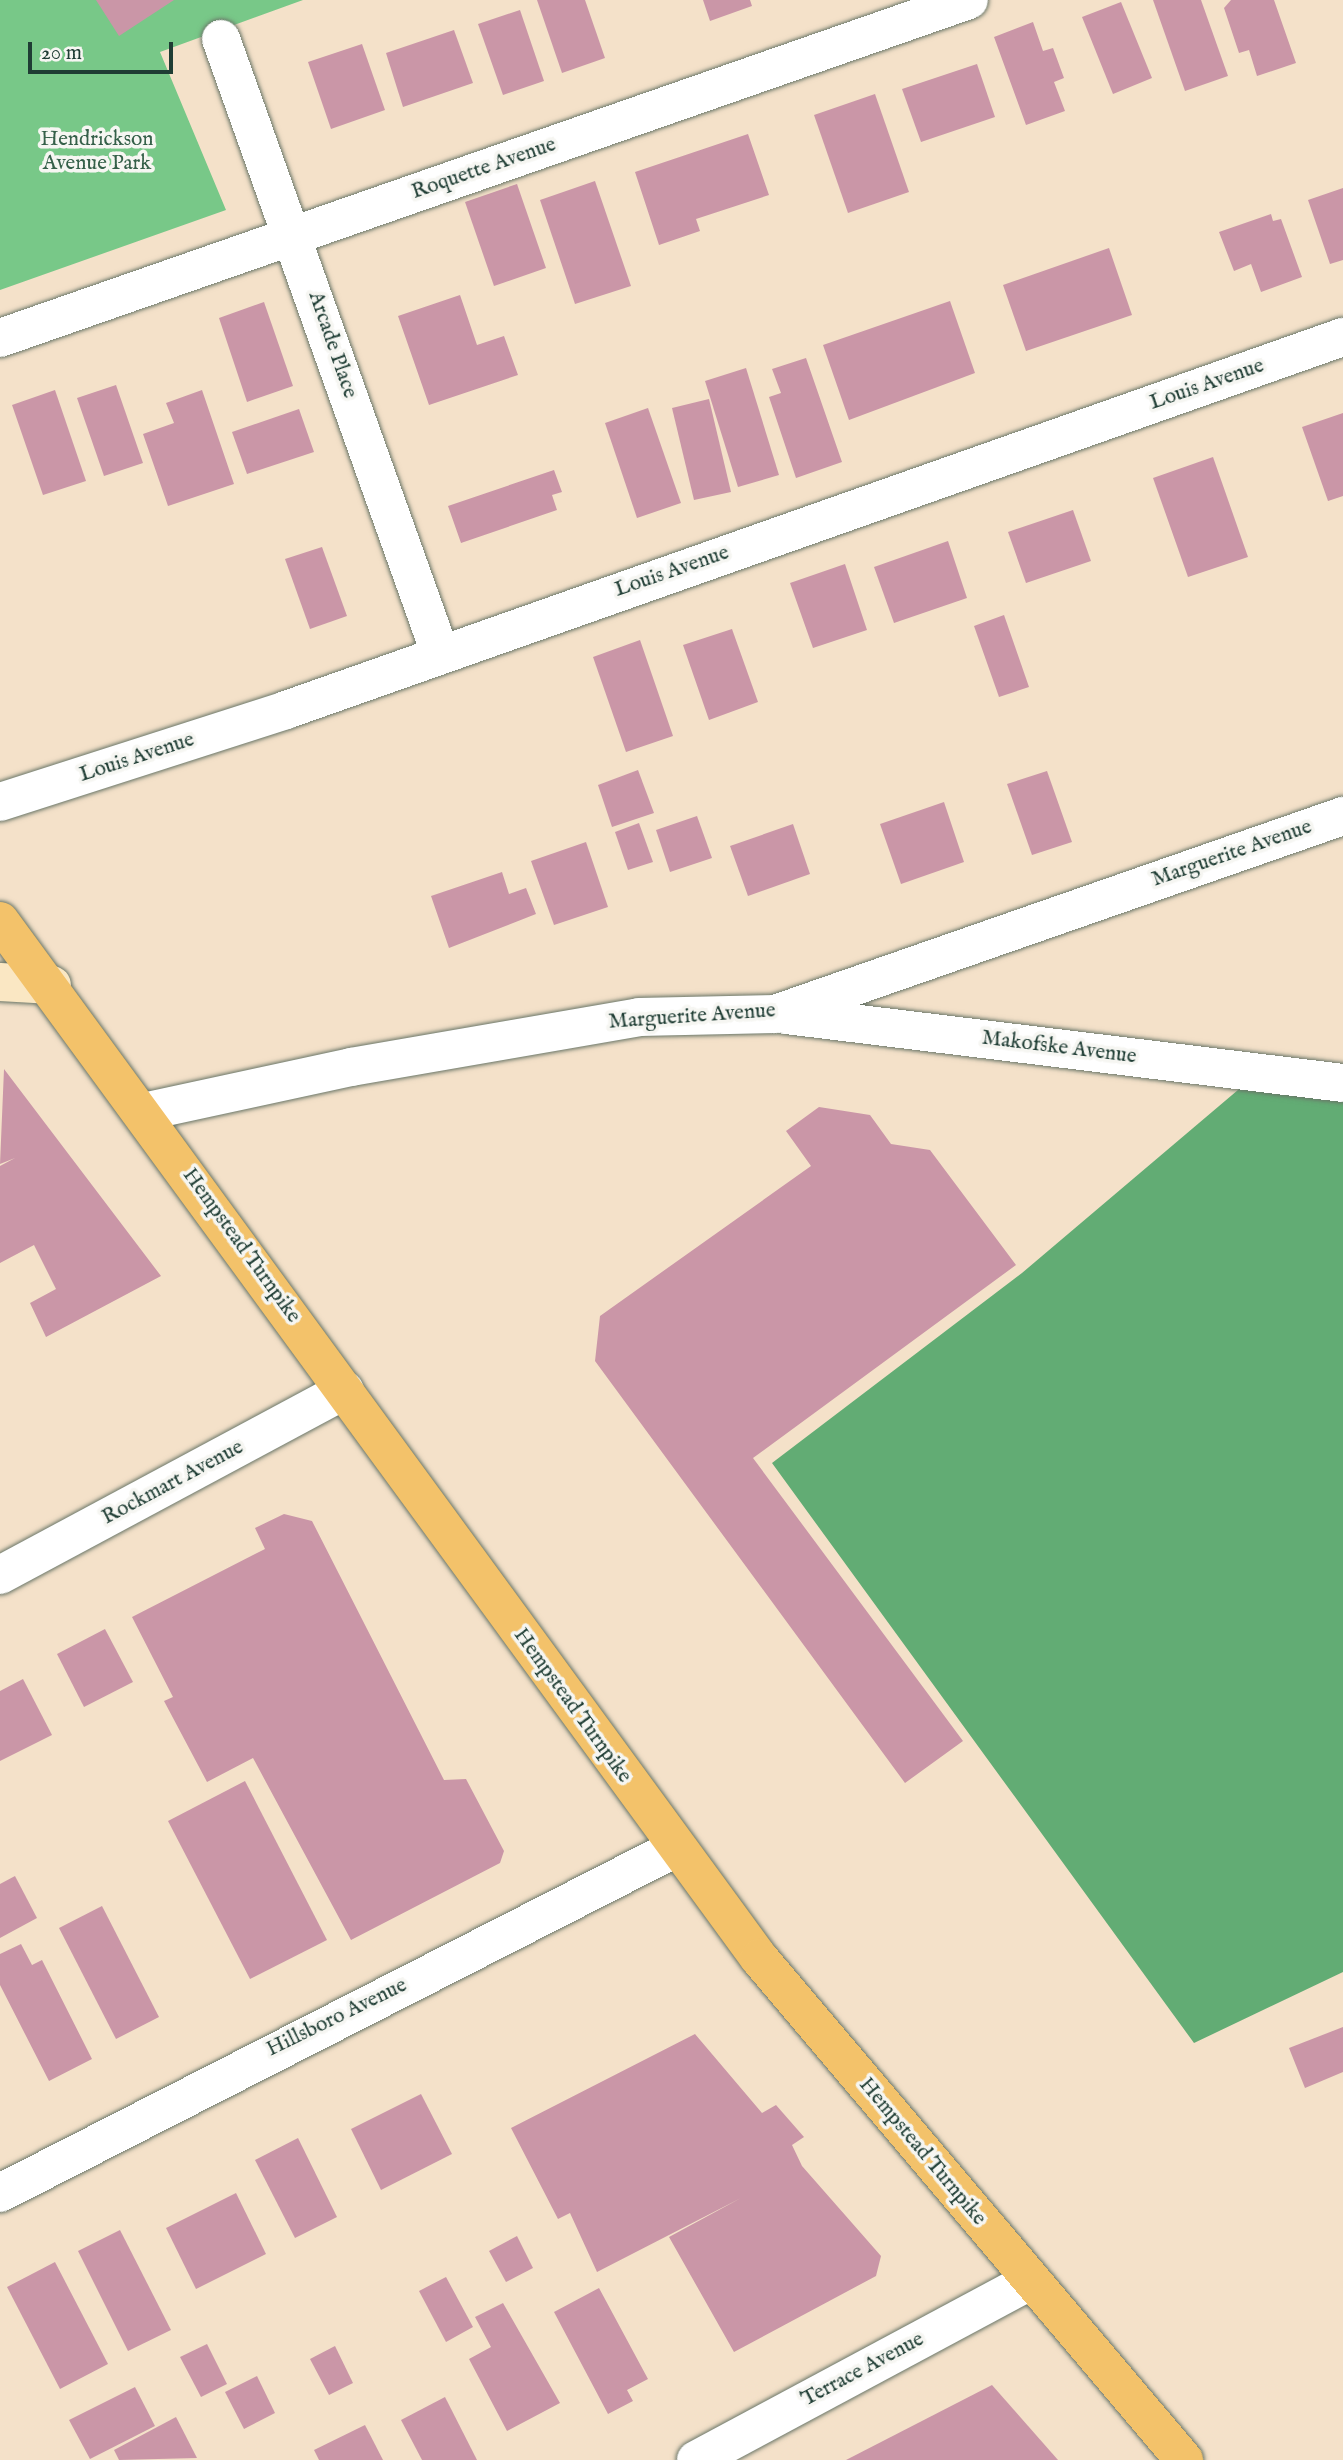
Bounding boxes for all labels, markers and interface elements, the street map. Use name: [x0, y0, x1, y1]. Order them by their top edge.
scale bar: [32, 28, 177, 72]
text: 20 m: [41, 40, 82, 67]
park label: Hendrickson Avenue Park: [40, 127, 154, 177]
street label: Roquette Avenue: [409, 133, 559, 205]
street label: Arcade Place: [302, 288, 362, 402]
street label: Louis Avenue: [1147, 354, 1267, 416]
street label: Louis Avenue: [612, 541, 732, 603]
street label: Louis Avenue: [77, 728, 197, 788]
street label: Marguerite Avenue: [1149, 815, 1315, 893]
street label: Marguerite Avenue: [608, 999, 776, 1035]
street label: Makofske Avenue: [980, 1026, 1138, 1070]
street label: Hempstead Turnpike: [176, 1164, 306, 1328]
street label: Rockmart Avenue: [98, 1435, 248, 1531]
street label: Hempstead Turnpike: [507, 1624, 637, 1788]
street label: Hillsboro Avenue: [263, 1973, 411, 2063]
street label: Hempstead Turnpike: [853, 2073, 991, 2231]
street label: Terrace Avenue: [797, 2327, 929, 2413]

